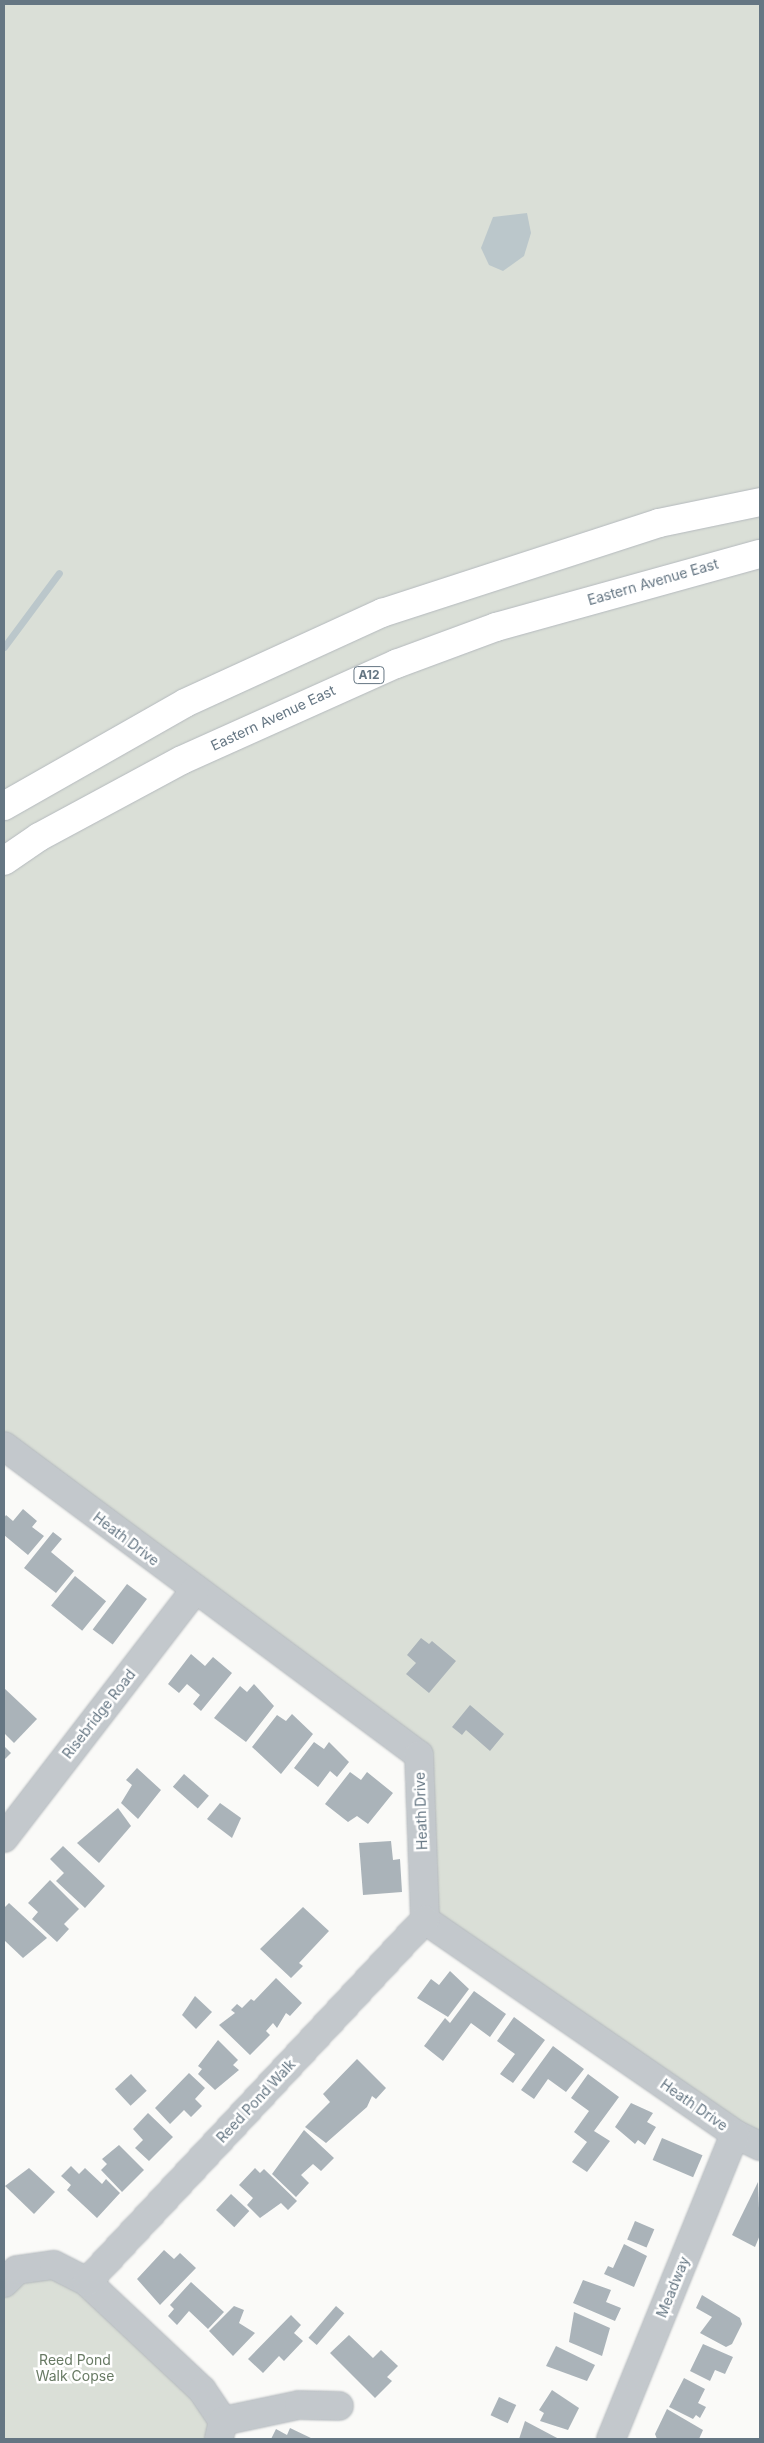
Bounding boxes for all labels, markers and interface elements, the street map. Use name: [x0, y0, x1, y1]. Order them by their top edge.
street label: Eastern Avenue East: [586, 555, 720, 609]
road number: A12: [353, 666, 385, 684]
street label: Eastern Avenue East: [208, 682, 338, 754]
street label: Heath Drive: [90, 1509, 162, 1569]
street label: Risebridge Road: [59, 1666, 139, 1762]
street label: Heath Drive: [411, 1772, 431, 1850]
street label: Reed Pond Walk: [213, 2056, 299, 2146]
street label: Heath Drive: [657, 2076, 731, 2134]
street label: Meadway: [653, 2254, 693, 2320]
park label: Reed Pond Walk Copse: [36, 2352, 114, 2384]

